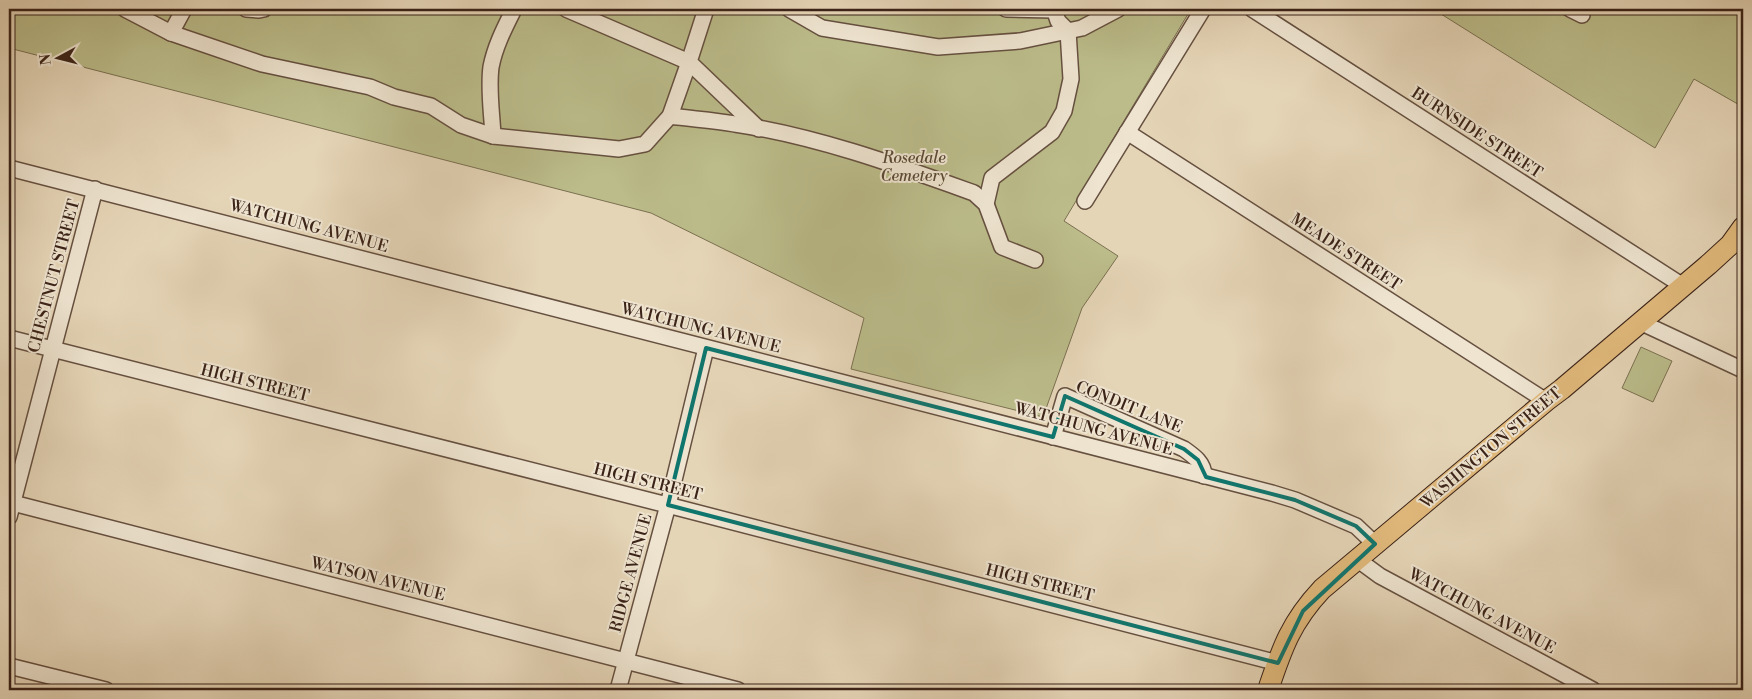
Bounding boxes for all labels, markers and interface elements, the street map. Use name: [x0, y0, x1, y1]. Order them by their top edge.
north arrow: [32, 32, 82, 82]
text: N: [36, 53, 56, 66]
street label: BURNSIDE STREET: [1407, 83, 1546, 183]
park label: Rosedale Cemetery: [880, 148, 948, 186]
street label: WATCHUNG AVENUE: [226, 195, 391, 257]
street label: CHESTNUT STREET: [24, 197, 84, 355]
street label: MEADE STREET: [1287, 209, 1405, 295]
street label: WATCHUNG AVENUE: [618, 298, 783, 358]
street label: HIGH STREET: [199, 360, 311, 406]
street label: CONDIT LANE: [1073, 377, 1185, 437]
street label: WASHINGTON STREET: [1415, 383, 1566, 514]
street label: WATCHUNG AVENUE: [1011, 398, 1176, 460]
street label: HIGH STREET: [592, 459, 704, 505]
street label: RIDGE AVENUE: [606, 511, 656, 635]
street label: WATSON AVENUE: [308, 552, 447, 605]
street label: HIGH STREET: [984, 560, 1096, 606]
street label: WATCHUNG AVENUE: [1404, 563, 1559, 658]

